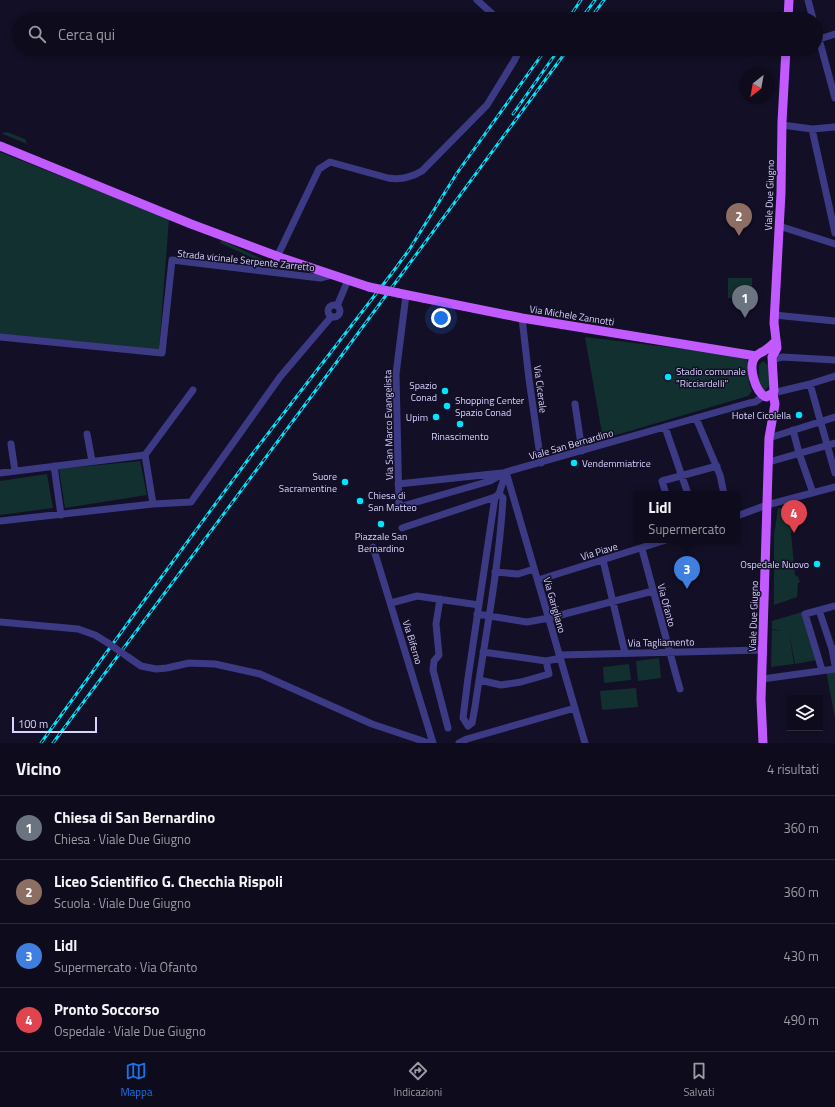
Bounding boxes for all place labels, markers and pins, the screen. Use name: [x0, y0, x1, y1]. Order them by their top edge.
pin: 2: [726, 203, 752, 236]
pin: 1: [732, 285, 758, 318]
place label: Stadio comunale "Ricciardelli": [676, 364, 746, 391]
marker: Stadio comunale "Ricciardelli": [663, 372, 673, 382]
place label: Spazio Conad: [409, 378, 437, 405]
marker: Spazio Conad: [440, 386, 450, 396]
place label: Shopping Center Spazio Conad: [455, 393, 525, 420]
marker: Shopping Center Spazio Conad: [442, 401, 452, 411]
place label: Hotel Cicolella: [732, 408, 791, 423]
place label: Upim: [406, 410, 428, 425]
marker: Hotel Cicolella: [794, 410, 804, 420]
marker: Upim: [431, 412, 441, 422]
marker: Rinascimento: [455, 419, 465, 429]
place label: Rinascimento: [431, 429, 489, 444]
place label: Vendemmiatrice: [582, 456, 651, 471]
marker: Vendemmiatrice: [569, 458, 579, 468]
place label: Suore Sacramentine: [279, 469, 337, 496]
marker: Suore Sacramentine: [340, 477, 350, 487]
place label: Chiesa di San Matteo: [368, 488, 417, 515]
marker: Chiesa di San Matteo: [355, 496, 365, 506]
pin: 4: [781, 500, 807, 533]
marker: Piazzale San Bernardino: [376, 519, 386, 529]
place label: Piazzale San Bernardino: [355, 529, 407, 556]
pin: 3: [674, 556, 700, 589]
place label: Ospedale Nuovo: [740, 557, 809, 572]
marker: Ospedale Nuovo: [812, 559, 822, 569]

